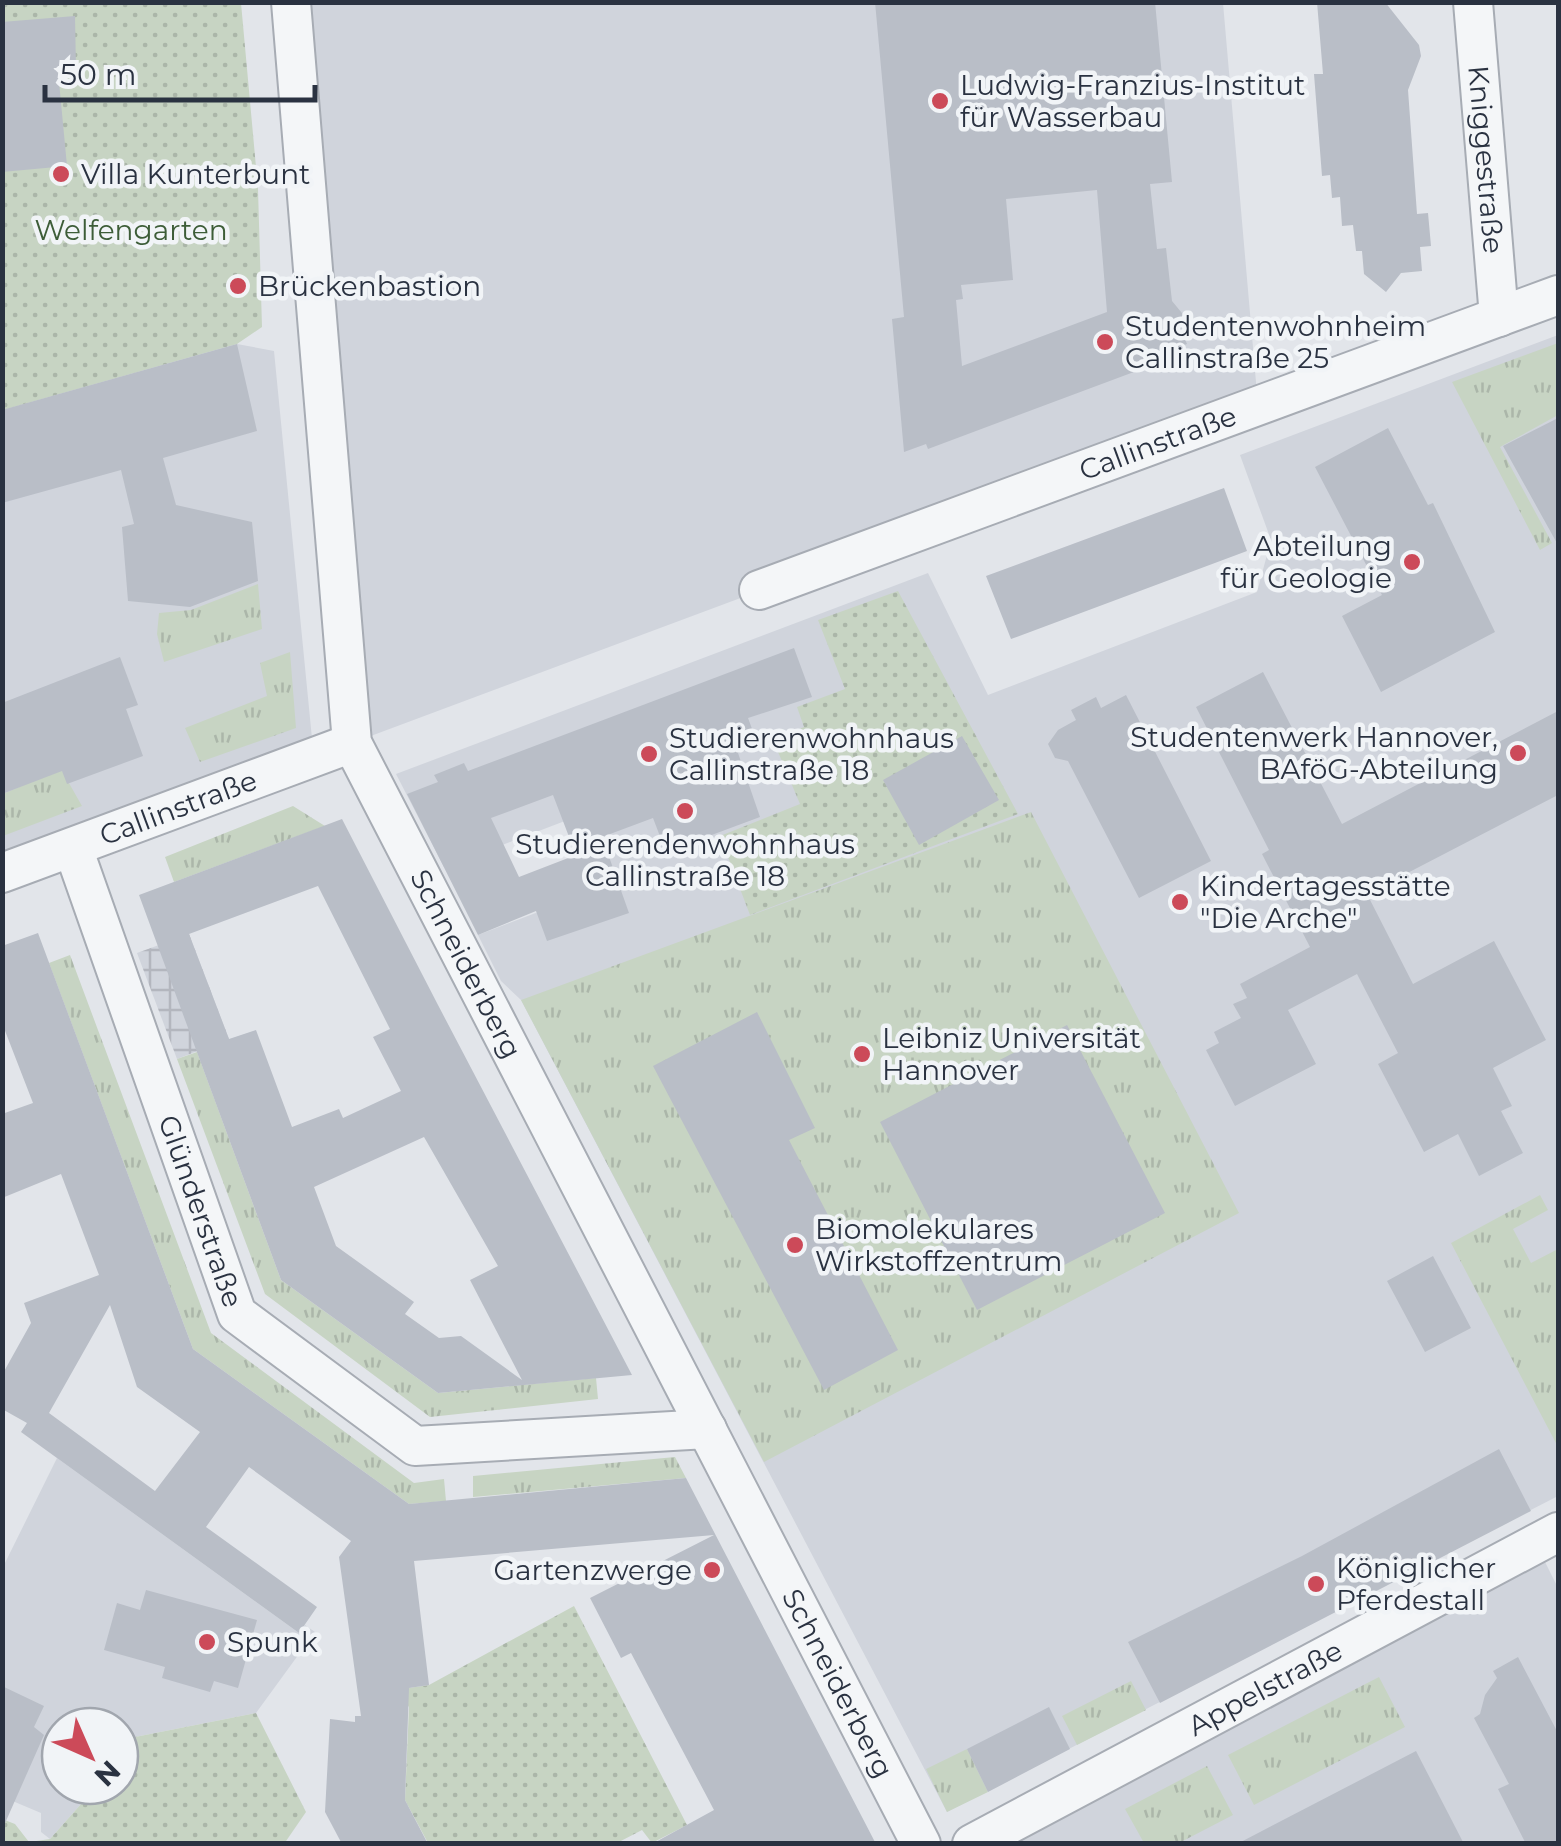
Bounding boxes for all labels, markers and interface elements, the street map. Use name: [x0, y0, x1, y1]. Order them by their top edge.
scale bar: [45, 40, 315, 102]
text: 50 m: [60, 56, 137, 93]
street label: Kniggestraße: [1461, 64, 1511, 255]
place label: Ludwig-Franzius-Institut für Wasserbau: [960, 68, 1305, 134]
marker: Ludwig-Franzius-Institut für Wasserbau: [929, 90, 951, 112]
place label: Villa Kunterbunt: [81, 157, 311, 191]
marker: Villa Kunterbunt: [50, 163, 72, 185]
park label: Welfengarten: [34, 213, 228, 247]
place label: Brückenbastion: [258, 269, 481, 303]
marker: Brückenbastion: [227, 275, 249, 297]
place label: Studentenwohnheim Callinstraße 25: [1125, 309, 1426, 375]
marker: Studentenwohnheim Callinstraße 25: [1094, 331, 1116, 353]
street label: Callinstraße: [1074, 398, 1241, 487]
place label: Abteilung für Geologie: [1220, 529, 1392, 595]
marker: Abteilung für Geologie: [1401, 551, 1423, 573]
place label: Studentenwerk Hannover, BAföG-Abteilung: [1130, 720, 1498, 786]
place label: Studierenwohnhaus Callinstraße 18: [669, 721, 954, 787]
marker: Studentenwerk Hannover, BAföG-Abteilung: [1507, 742, 1529, 764]
marker: Studierenwohnhaus Callinstraße 18: [638, 743, 660, 765]
street label: Callinstraße: [95, 763, 262, 852]
marker: Studierendenwohnhaus Callinstraße 18: [674, 800, 696, 822]
place label: Studierendenwohnhaus Callinstraße 18: [515, 827, 855, 893]
street label: Schneiderberg: [403, 864, 529, 1064]
place label: Kindertagesstätte "Die Arche": [1200, 869, 1451, 935]
marker: Kindertagesstätte "Die Arche": [1169, 891, 1191, 913]
place label: Leibniz Universität Hannover: [882, 1021, 1141, 1087]
marker: Leibniz Universität Hannover: [851, 1043, 873, 1065]
street label: Glünderstraße: [151, 1111, 250, 1312]
place label: Biomolekulares Wirkstoffzentrum: [815, 1212, 1063, 1278]
marker: Biomolekulares Wirkstoffzentrum: [784, 1234, 806, 1256]
place label: Königlicher Pferdestall: [1336, 1551, 1496, 1617]
place label: Gartenzwerge: [493, 1553, 692, 1587]
marker: Gartenzwerge: [701, 1559, 723, 1581]
marker: Königlicher Pferdestall: [1305, 1573, 1327, 1595]
street label: Schneiderberg: [775, 1583, 901, 1784]
place label: Spunk: [227, 1625, 318, 1659]
marker: Spunk: [196, 1631, 218, 1653]
street label: Appelstraße: [1182, 1633, 1348, 1743]
north arrow: [40, 1706, 140, 1806]
text: N: [88, 1754, 128, 1794]

